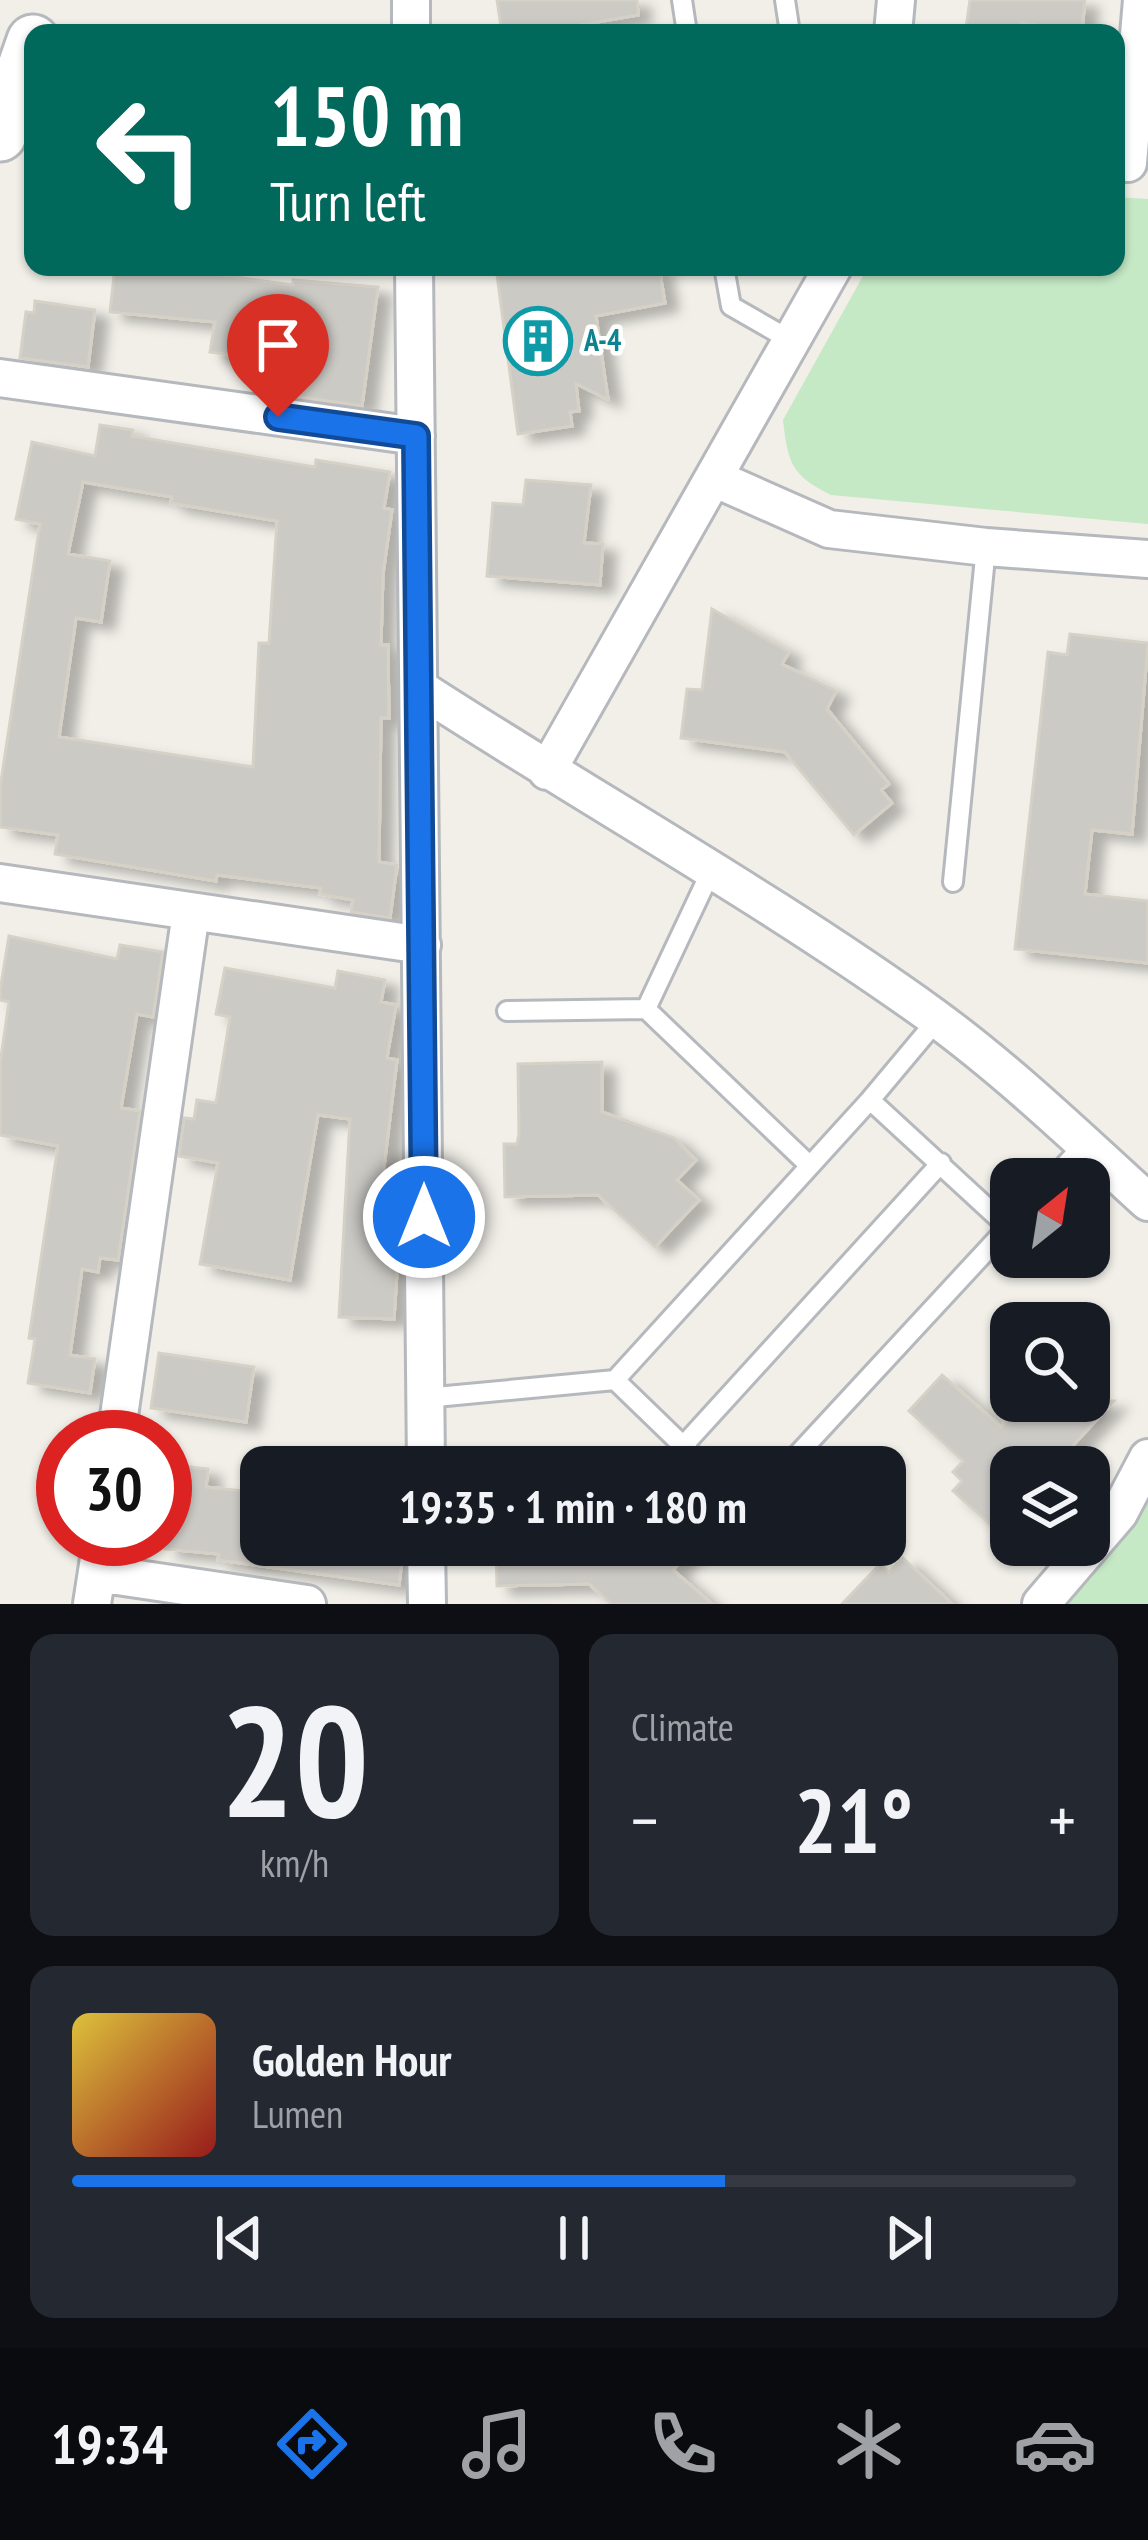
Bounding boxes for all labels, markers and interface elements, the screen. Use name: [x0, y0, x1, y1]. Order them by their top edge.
text: 150 m: [270, 60, 463, 169]
icon: left: [72, 72, 228, 228]
text: Turn left: [270, 166, 426, 236]
pin: [227, 294, 329, 417]
building icon: A-4: [503, 306, 573, 376]
icon: arrive: [245, 312, 311, 378]
place label: A-4: [583, 320, 621, 359]
position arrow: [361, 1154, 487, 1280]
north arrow: [990, 1158, 1110, 1278]
map controls: [990, 1158, 1110, 1566]
button: search: [990, 1302, 1110, 1422]
speed limit sign: 30: [36, 1410, 192, 1566]
button: layers: [990, 1446, 1110, 1566]
text: 19:35 · 1 min · 180 m: [399, 1477, 747, 1535]
text: 20: [220, 1658, 369, 1860]
text: Climate: [631, 1701, 734, 1752]
text: 21°: [794, 1761, 913, 1878]
text: −: [631, 1777, 658, 1862]
text: +: [1049, 1777, 1076, 1862]
text: km/h: [260, 1837, 329, 1888]
text: Golden Hour: [252, 2030, 452, 2088]
text: Lumen: [252, 2088, 343, 2139]
icon: previous: [206, 2205, 272, 2271]
icon: pause: [541, 2205, 607, 2271]
icon: next: [876, 2205, 942, 2271]
icon: directions: [270, 2402, 354, 2486]
icon: music: [455, 2402, 539, 2486]
icon: phone: [641, 2402, 725, 2486]
icon: climate: [827, 2402, 911, 2486]
icon: car: [1013, 2402, 1097, 2486]
text: 19:34: [51, 2409, 168, 2479]

